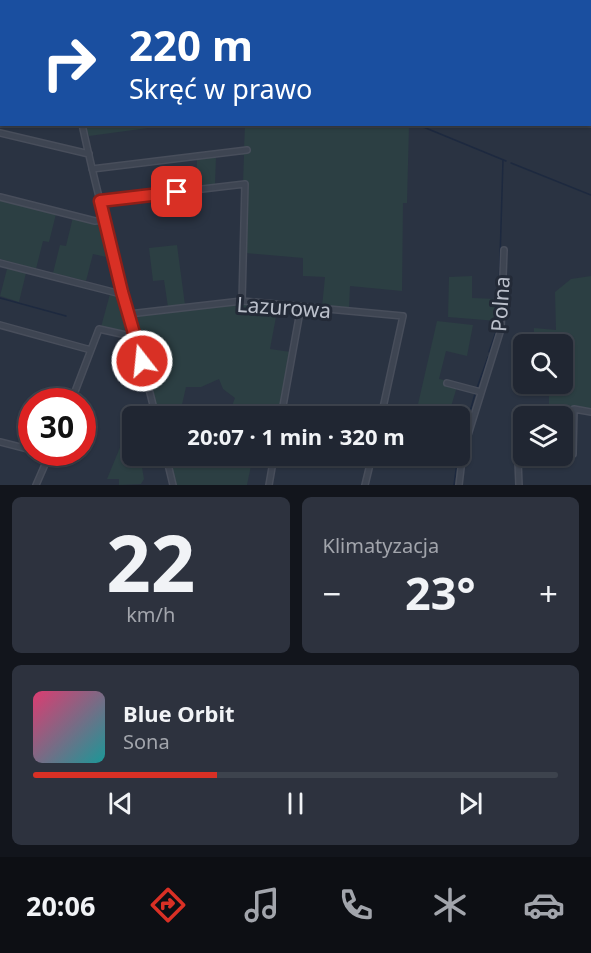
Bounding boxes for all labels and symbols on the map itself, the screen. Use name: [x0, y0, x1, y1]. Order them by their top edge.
pin: [151, 166, 202, 217]
street label: Polna: [484, 275, 516, 333]
street label: Lazurowa: [236, 290, 332, 324]
position arrow: [110, 329, 174, 393]
speed limit sign: 30: [18, 388, 96, 466]

